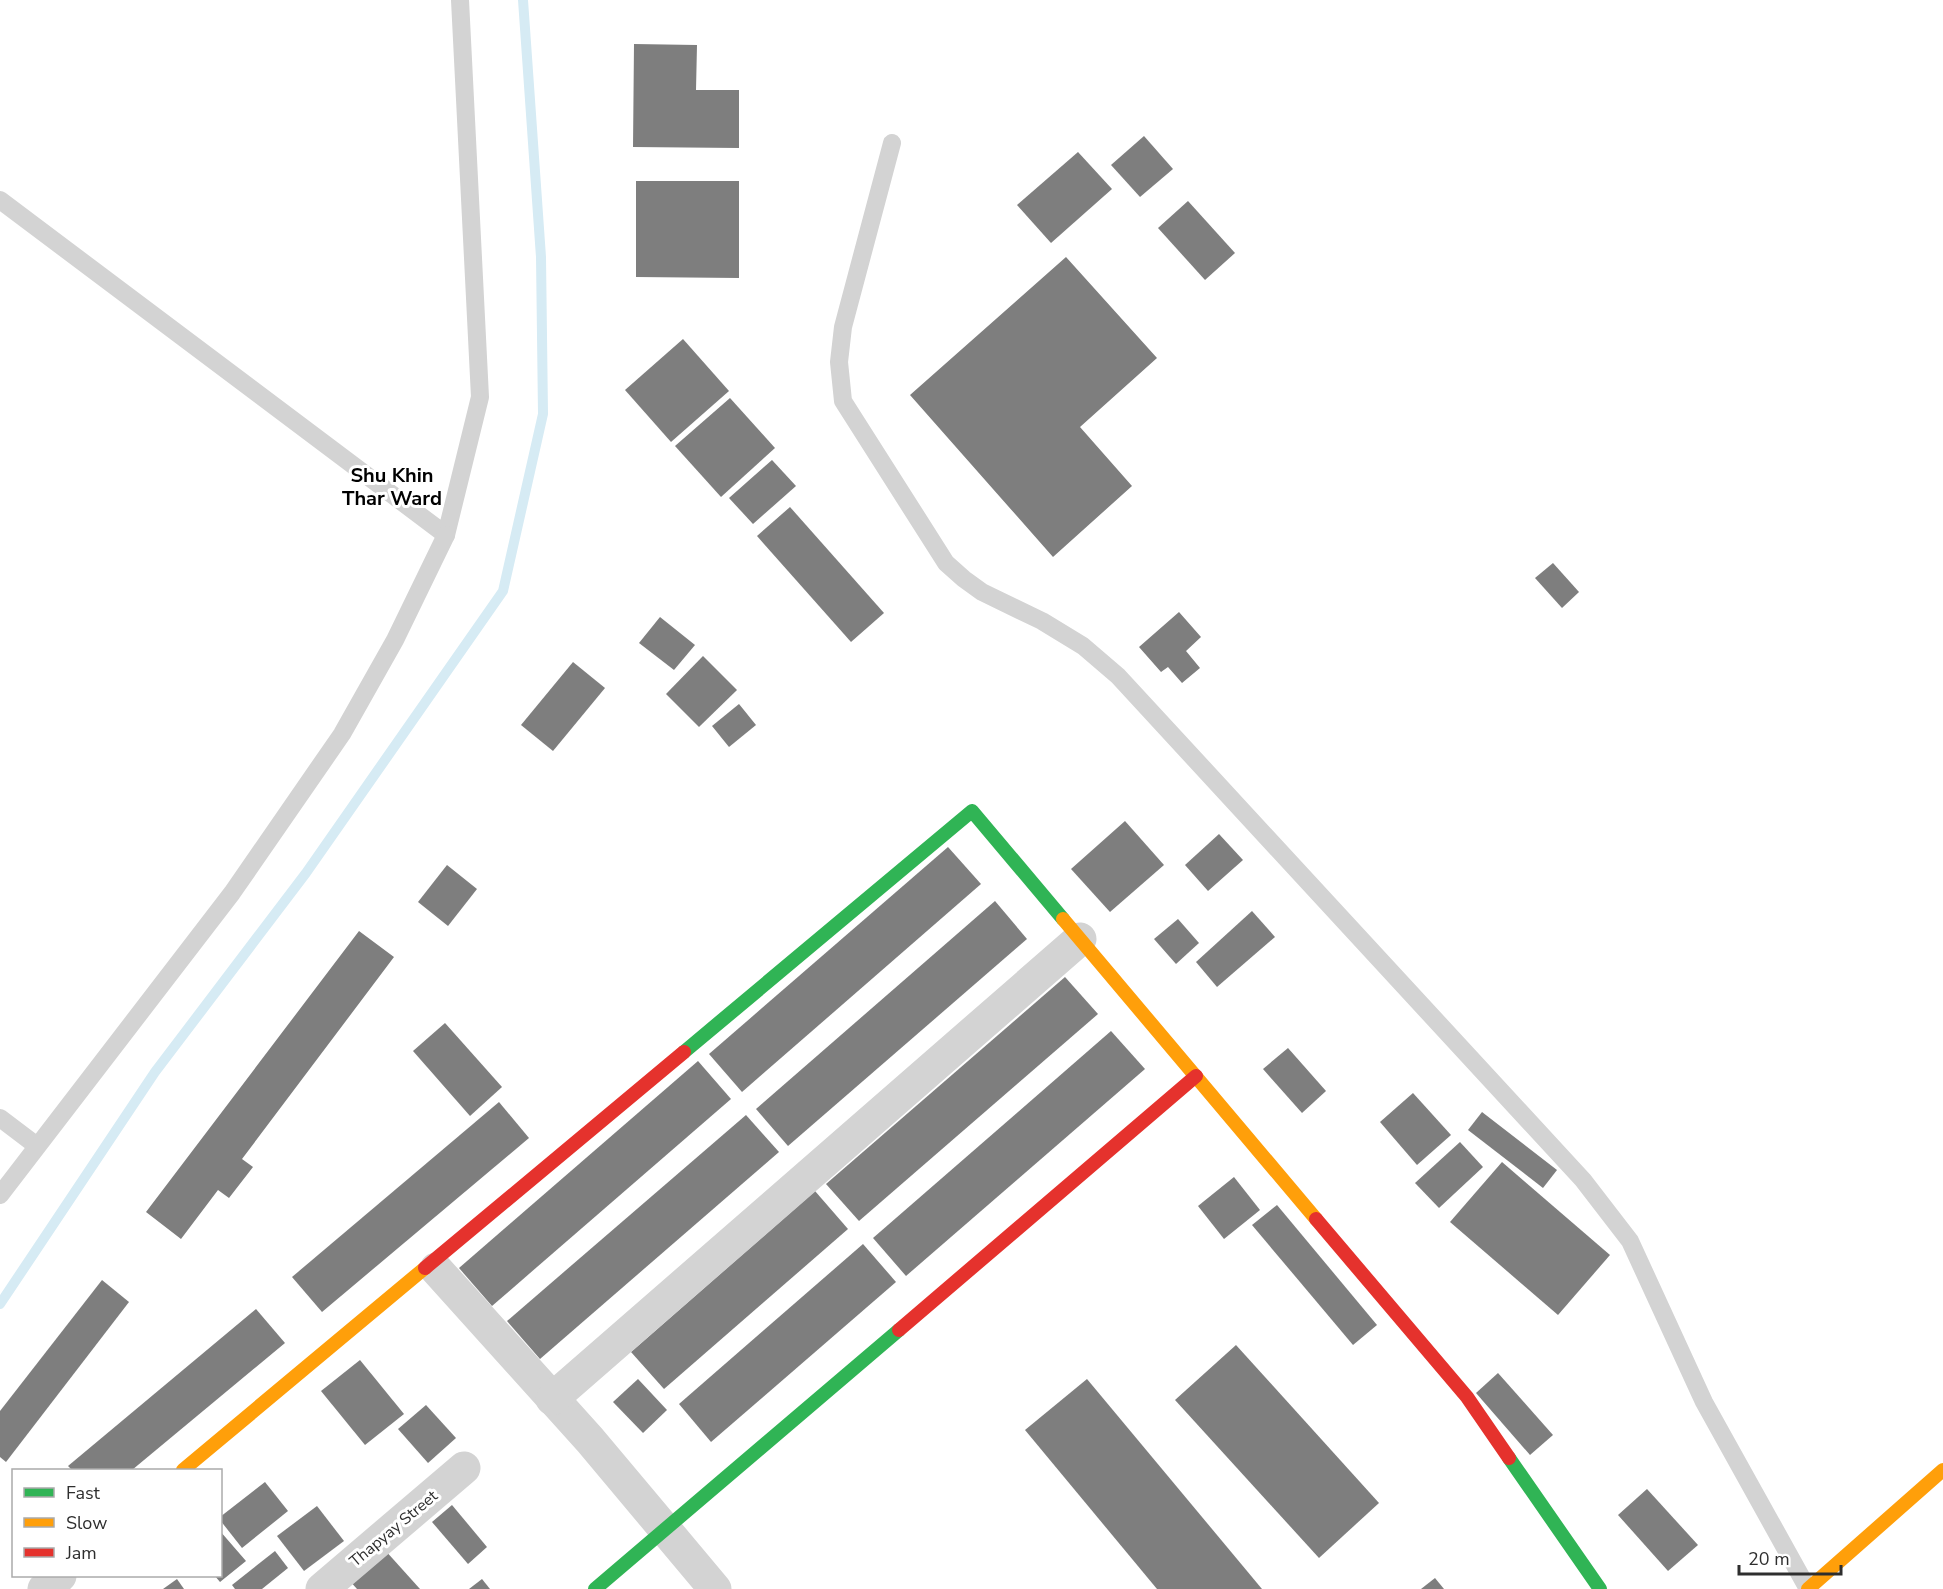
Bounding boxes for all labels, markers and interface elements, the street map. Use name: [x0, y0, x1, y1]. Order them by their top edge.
district label: Shu Khin Thar Ward: [342, 462, 442, 512]
legend: [12, 1469, 222, 1577]
text: Fast: [66, 1481, 101, 1505]
street label: Thapyay Street: [345, 1485, 443, 1572]
text: Slow: [66, 1511, 107, 1535]
scale bar: [1739, 1538, 1841, 1576]
text: Jam: [65, 1541, 97, 1565]
text: 20 m: [1748, 1547, 1790, 1571]

